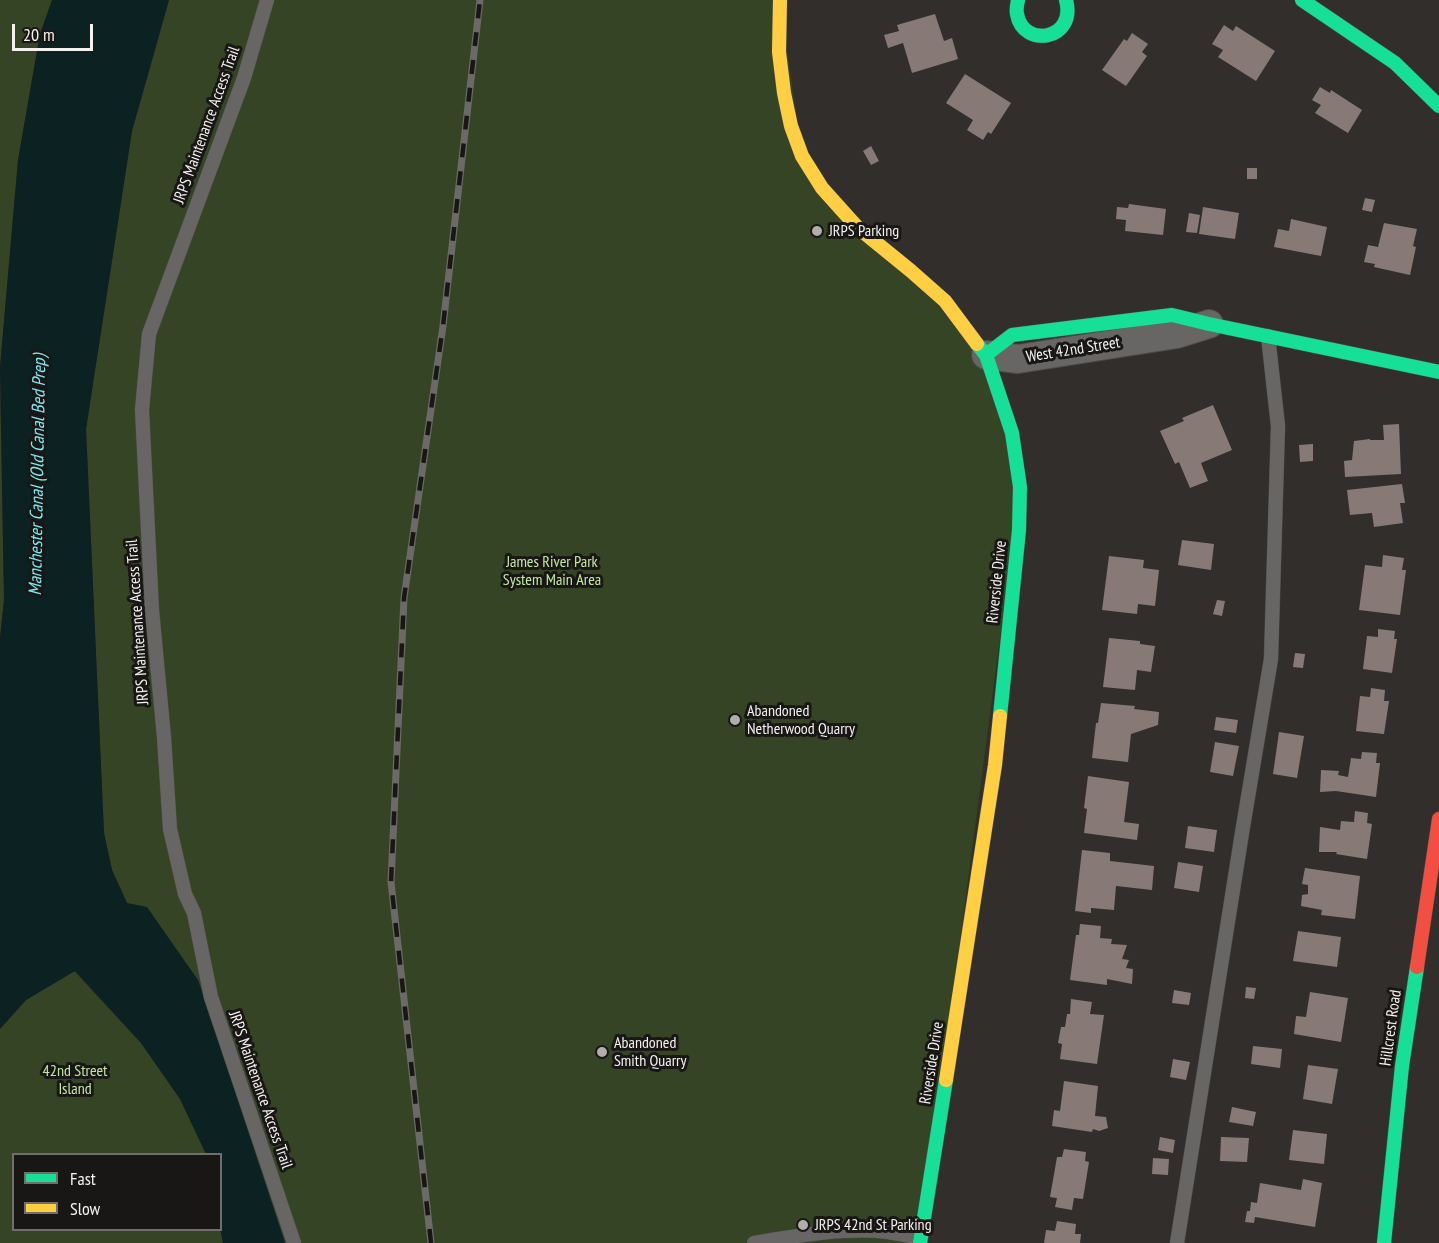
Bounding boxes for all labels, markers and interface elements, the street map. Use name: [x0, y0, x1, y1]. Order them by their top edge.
scale bar: [15, 12, 96, 50]
text: 20 m: [23, 23, 55, 46]
street label: JRPS Maintenance Access Trail: [170, 44, 244, 206]
place label: JRPS Parking: [829, 221, 899, 241]
marker: JRPS Parking: [810, 224, 824, 238]
street label: West 42nd Street: [1025, 333, 1121, 367]
water label: Manchester Canal (Old Canal Bed Prep): [25, 354, 51, 596]
street label: JRPS Maintenance Access Trail: [123, 539, 153, 705]
street label: Riverside Drive: [983, 540, 1011, 624]
park label: James River Park System Main Area: [503, 552, 601, 590]
place label: Abandoned Netherwood Quarry: [747, 701, 855, 739]
marker: Abandoned Netherwood Quarry: [728, 713, 742, 727]
street label: Hillcrest Road: [1376, 989, 1406, 1067]
street label: JRPS Maintenance Access Trail: [224, 1009, 296, 1171]
street label: Riverside Drive: [916, 1020, 948, 1106]
place label: Abandoned Smith Quarry: [614, 1033, 686, 1071]
marker: Abandoned Smith Quarry: [595, 1045, 609, 1059]
park label: 42nd Street Island: [43, 1061, 107, 1099]
legend: [12, 1153, 222, 1231]
text: Fast: [70, 1167, 96, 1190]
text: Slow: [70, 1197, 100, 1220]
place label: JRPS 42nd St Parking: [815, 1215, 932, 1235]
marker: JRPS 42nd St Parking: [796, 1218, 810, 1232]

